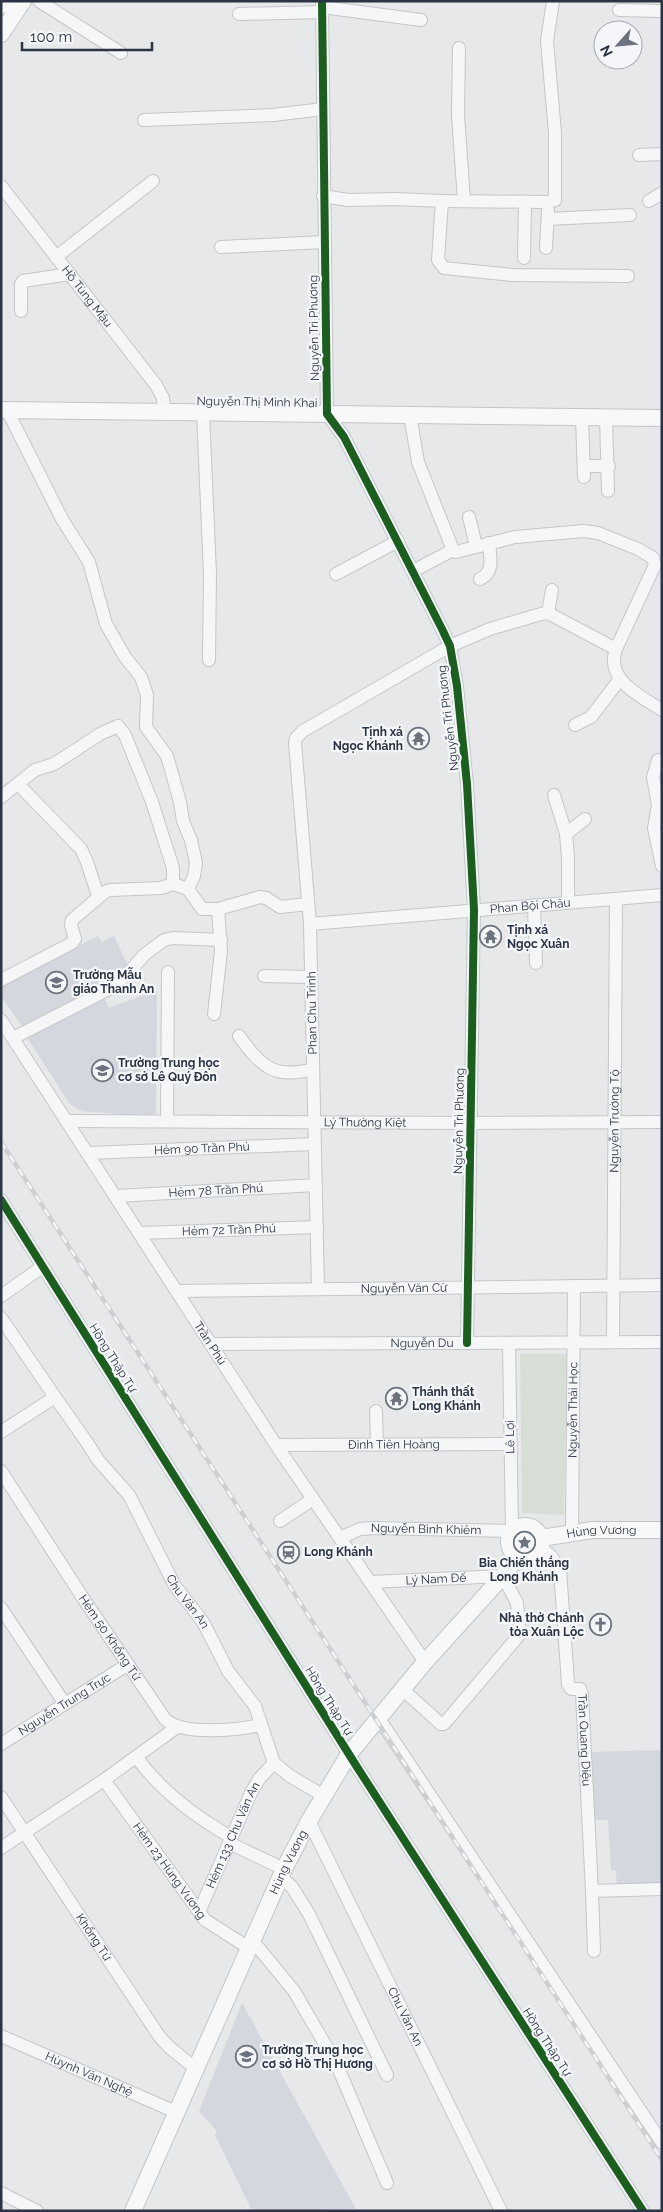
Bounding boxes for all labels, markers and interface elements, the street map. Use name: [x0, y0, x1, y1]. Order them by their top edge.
scale bar: [22, 20, 152, 52]
north arrow: [593, 20, 643, 70]
text: 100 m: [30, 28, 72, 46]
text: N: [597, 43, 616, 59]
street label: Hồ Tùng Mậu: [59, 263, 115, 330]
street label: Nguyễn Tri Phương: [306, 275, 322, 381]
street label: Nguyễn Thị Minh Khai: [196, 394, 318, 410]
street label: Nguyễn Tri Phương: [435, 664, 461, 772]
place label: Tịnh xá Ngọc Khánh: [333, 725, 403, 753]
temple icon: Tịnh xá Ngọc Khánh: [407, 727, 431, 751]
street label: Phan Bội Châu: [489, 896, 571, 916]
place label: Tịnh xá Ngọc Xuân: [507, 923, 570, 951]
temple icon: Tịnh xá Ngọc Xuân: [479, 925, 503, 949]
place label: Trường Mẫu giáo Thanh An: [73, 967, 154, 996]
school or university icon: Trường Mẫu giáo Thanh An: [45, 970, 69, 994]
street label: Phan Chu Trinh: [304, 971, 320, 1055]
place label: Trường Trung học cơ sở Lê Quý Đôn: [118, 1056, 220, 1084]
school or university icon: Trường Trung học cơ sở Lê Quý Đôn: [90, 1058, 114, 1082]
street label: Nguyễn Tri Phương: [451, 1068, 467, 1174]
street label: Nguyễn Trường Tộ: [607, 1069, 622, 1173]
street label: Lý Thường Kiệt: [324, 1115, 406, 1130]
street label: Hẻm 90 Trần Phú: [154, 1140, 250, 1157]
street label: Hẻm 78 Trần Phú: [168, 1181, 264, 1200]
street label: Hẻm 72 Trần Phú: [182, 1221, 276, 1239]
street label: Nguyễn Văn Cừ: [361, 1281, 448, 1296]
street label: Trần Phú: [191, 1319, 229, 1367]
street label: Hồng Thập Tự: [86, 1321, 140, 1396]
street label: Nguyễn Du: [390, 1336, 454, 1350]
street label: Nguyễn Thái Học: [566, 1361, 580, 1458]
place label: Thánh thất Long Khánh: [412, 1385, 481, 1413]
temple icon: Thánh thất Long Khánh: [384, 1387, 408, 1411]
street label: Lê Lợi: [503, 1420, 517, 1454]
street label: Đinh Tiên Hoàng: [348, 1437, 440, 1452]
street label: Nguyễn Bỉnh Khiêm: [371, 1521, 481, 1537]
street label: Hùng Vương: [566, 1523, 636, 1541]
place icon: Bia Chiến thắng Long Khánh: [512, 1530, 536, 1554]
station icon: Long Khánh: [276, 1540, 300, 1564]
place label: Long Khánh: [304, 1545, 373, 1559]
place label: Bia Chiến thắng Long Khánh: [479, 1555, 569, 1584]
street label: Lý Nam Đế: [405, 1571, 467, 1587]
street label: Chu Văn An: [163, 1572, 212, 1631]
street label: Hẻm 50 Khổng Tử: [76, 1592, 144, 1684]
place label: Nhà thờ Chánh tòa Xuân Lộc: [499, 1611, 584, 1639]
church icon: Nhà thờ Chánh tòa Xuân Lộc: [588, 1613, 612, 1637]
street label: Hồng Thập Tự: [302, 1664, 356, 1739]
street label: Nguyễn Trung Trực: [16, 1670, 114, 1738]
street label: Trần Quang Diệu: [575, 1693, 594, 1787]
street label: Hẻm 133 Chu Văn An: [203, 1779, 263, 1891]
street label: Hẻm 23 Hùng Vương: [130, 1820, 209, 1922]
street label: Hùng Vương: [267, 1828, 310, 1896]
street label: Khổng Tử: [73, 1911, 115, 1964]
street label: Chu Văn An: [385, 1985, 426, 2048]
street label: Hồng Thập Tự: [520, 2005, 575, 2079]
place label: Trường Trung học cơ sở Hồ Thị Hương: [262, 2043, 373, 2071]
school or university icon: Trường Trung học cơ sở Hồ Thị Hương: [234, 2045, 258, 2069]
street label: Hùynh Văn Nghệ: [43, 2049, 135, 2099]

